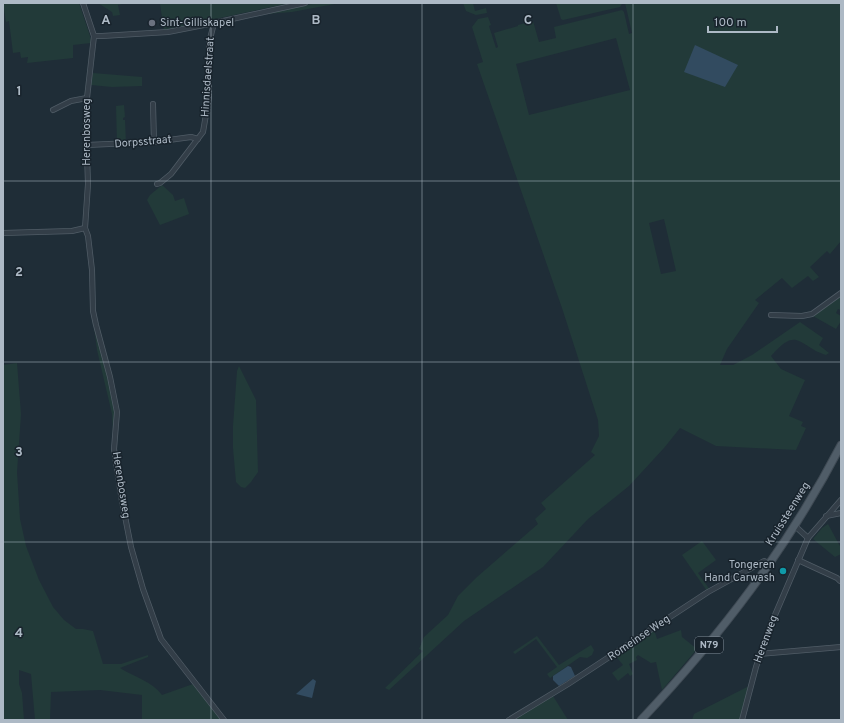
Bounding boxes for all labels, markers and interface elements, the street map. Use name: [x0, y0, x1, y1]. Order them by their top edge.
scale bar: [708, 8, 777, 34]
text: A: [101, 13, 111, 29]
text: B: [312, 13, 321, 29]
text: C: [524, 13, 532, 29]
text: 100 m: [714, 15, 747, 31]
place label: Sint-Gilliskapel: [160, 16, 234, 30]
marker: Sint-Gilliskapel: [147, 18, 157, 28]
street label: Hinnisdaelstraat: [198, 36, 218, 118]
text: 1: [16, 84, 22, 100]
street label: Herenbosweg: [80, 98, 94, 166]
street label: Dorpsstraat: [114, 133, 172, 151]
text: 2: [15, 265, 23, 281]
text: 3: [15, 445, 23, 461]
street label: Herenbosweg: [109, 451, 133, 519]
street label: Kruissteenweg: [763, 479, 813, 549]
place label: Tongeren Hand Carwash: [704, 558, 775, 585]
marker: Tongeren Hand Carwash: [778, 566, 788, 576]
street label: Romeinse Weg: [605, 612, 673, 664]
street label: Herenweg: [751, 613, 781, 665]
text: 4: [15, 626, 23, 642]
road number: N79: [695, 637, 723, 653]

